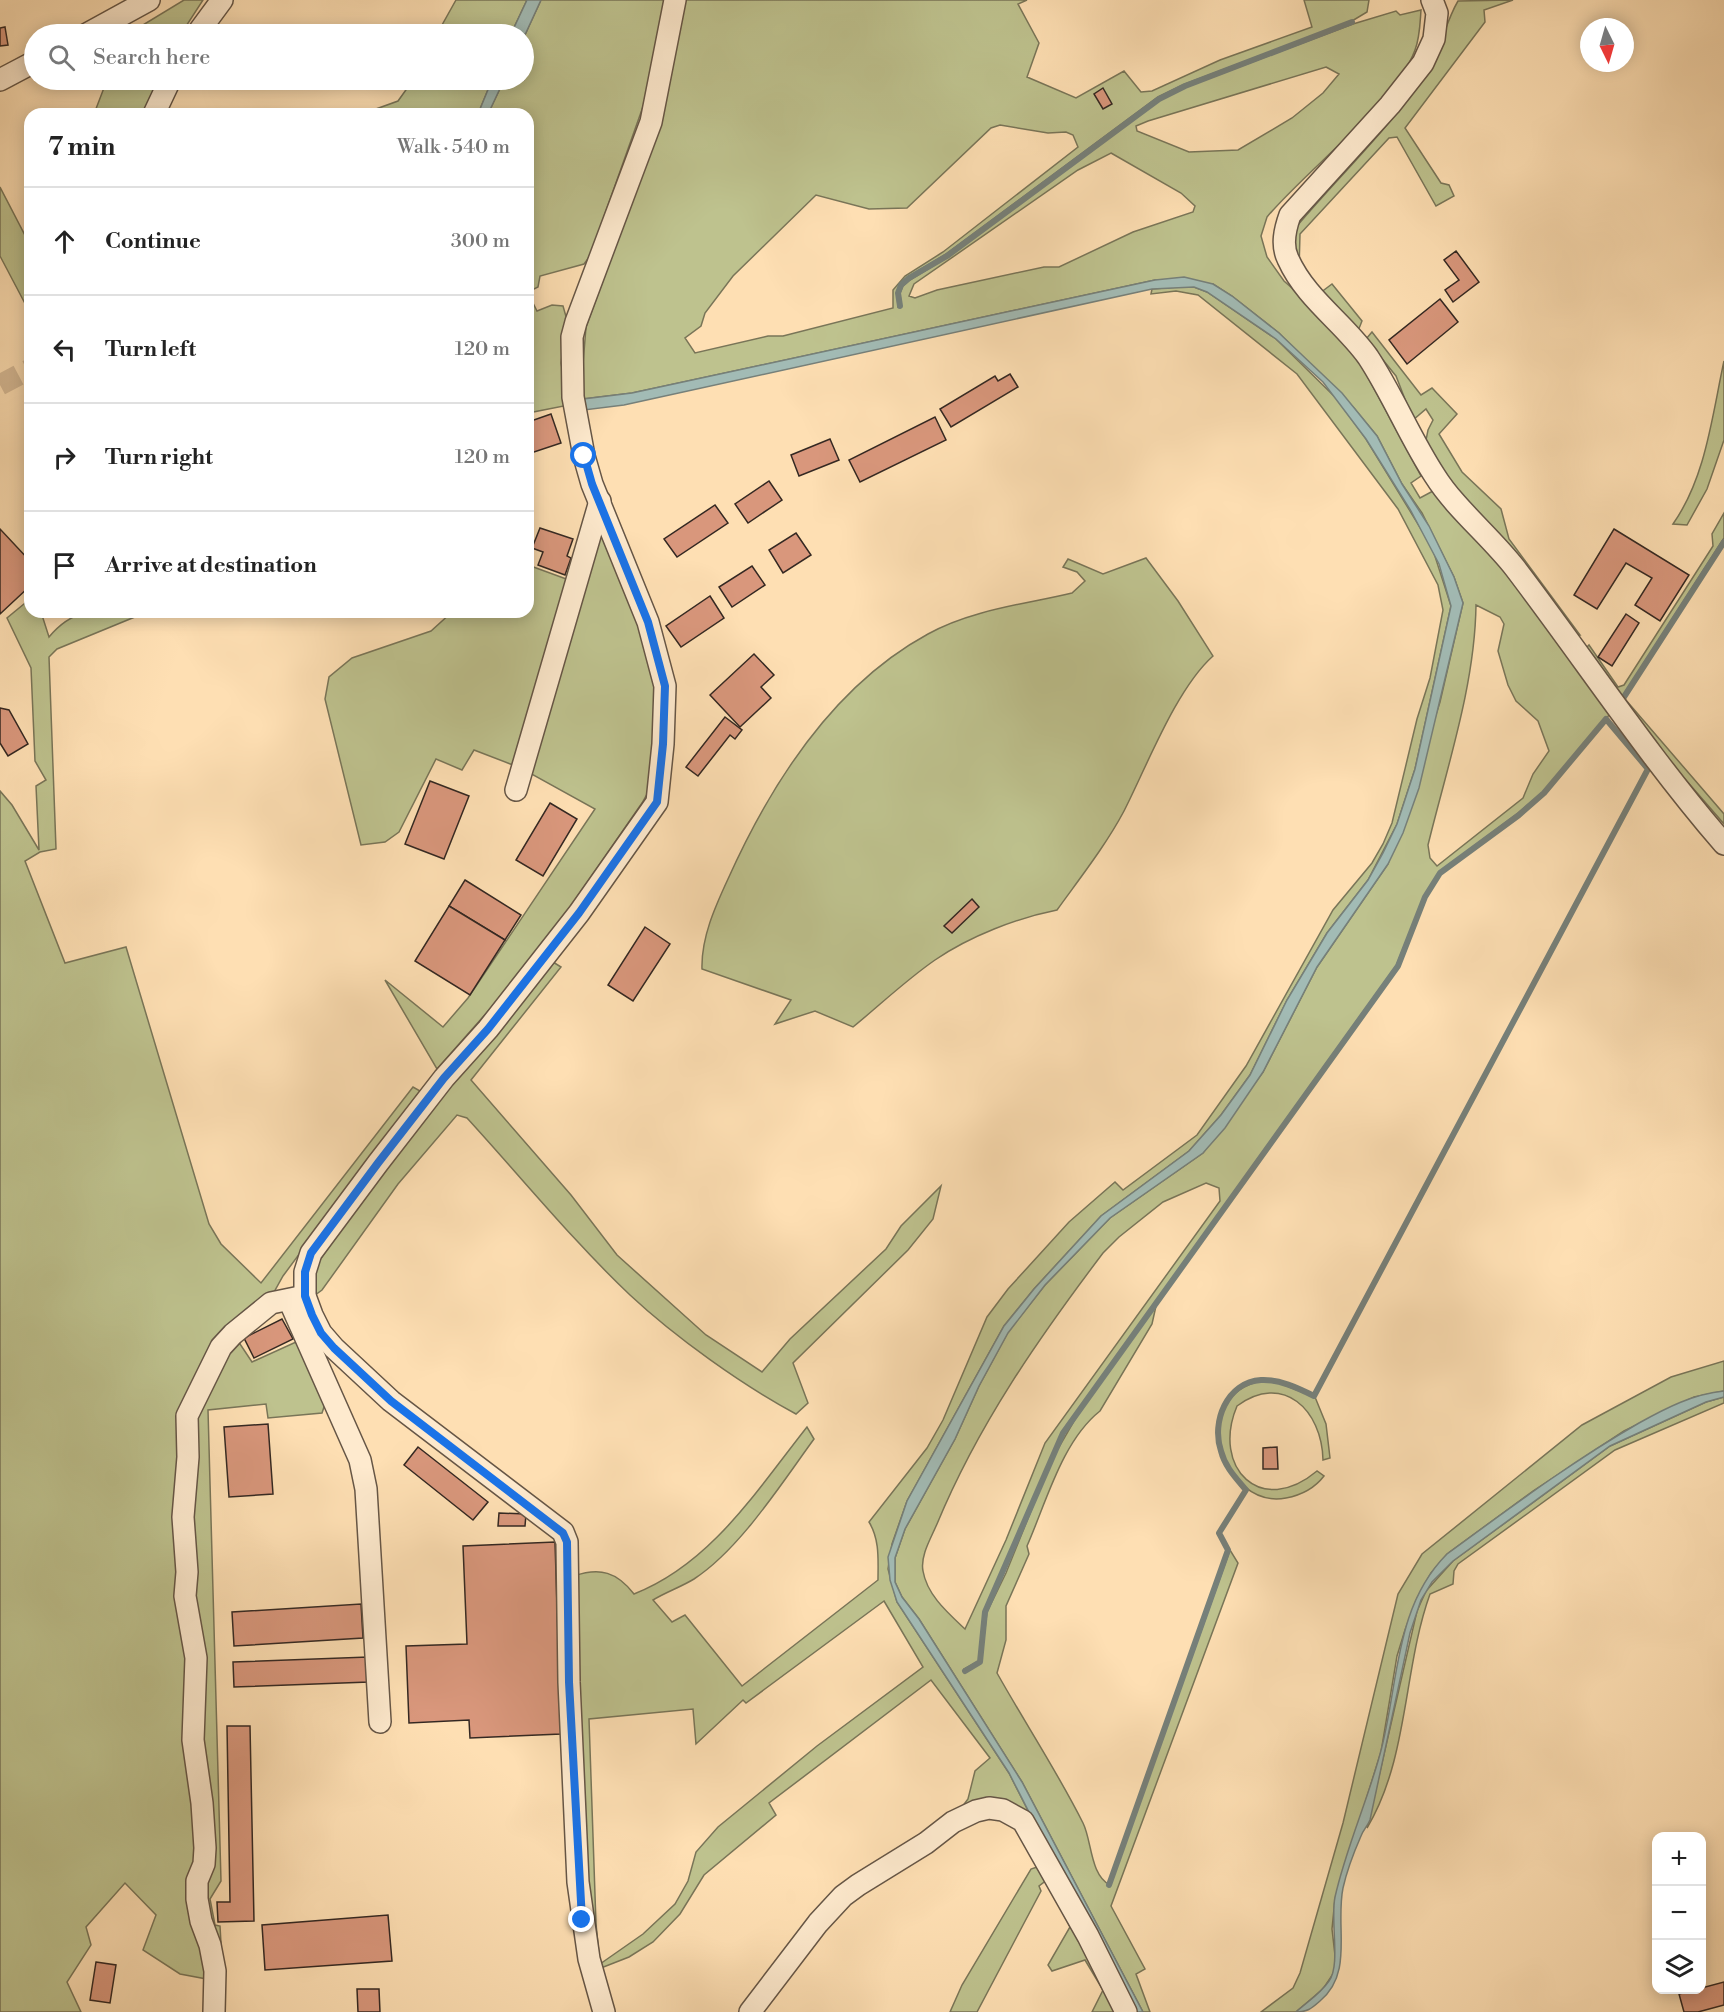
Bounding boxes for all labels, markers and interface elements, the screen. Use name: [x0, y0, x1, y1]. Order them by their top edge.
north arrow: [1580, 18, 1634, 72]
search box: [24, 24, 534, 90]
icon: search: [45, 41, 78, 74]
text: Search here: [93, 44, 210, 71]
text: 7 min: [48, 131, 115, 163]
text: Walk · 540 m: [397, 135, 510, 160]
icon: ahead: [48, 225, 81, 258]
text: Continue: [105, 228, 201, 255]
text: 300 m: [451, 229, 510, 254]
icon: left: [48, 333, 81, 366]
text: Turn left: [105, 336, 196, 363]
text: 120 m: [455, 337, 510, 362]
icon: right: [48, 441, 81, 474]
route start: [570, 442, 596, 468]
text: Turn right: [105, 444, 213, 471]
text: 120 m: [455, 445, 510, 470]
icon: arrive: [48, 549, 81, 582]
text: Arrive at destination: [105, 552, 317, 579]
map controls: [1652, 1832, 1706, 1994]
button: +: [1652, 1832, 1706, 1886]
button: −: [1652, 1886, 1706, 1940]
route end: [568, 1906, 594, 1932]
button: layers: [1652, 1940, 1706, 1994]

